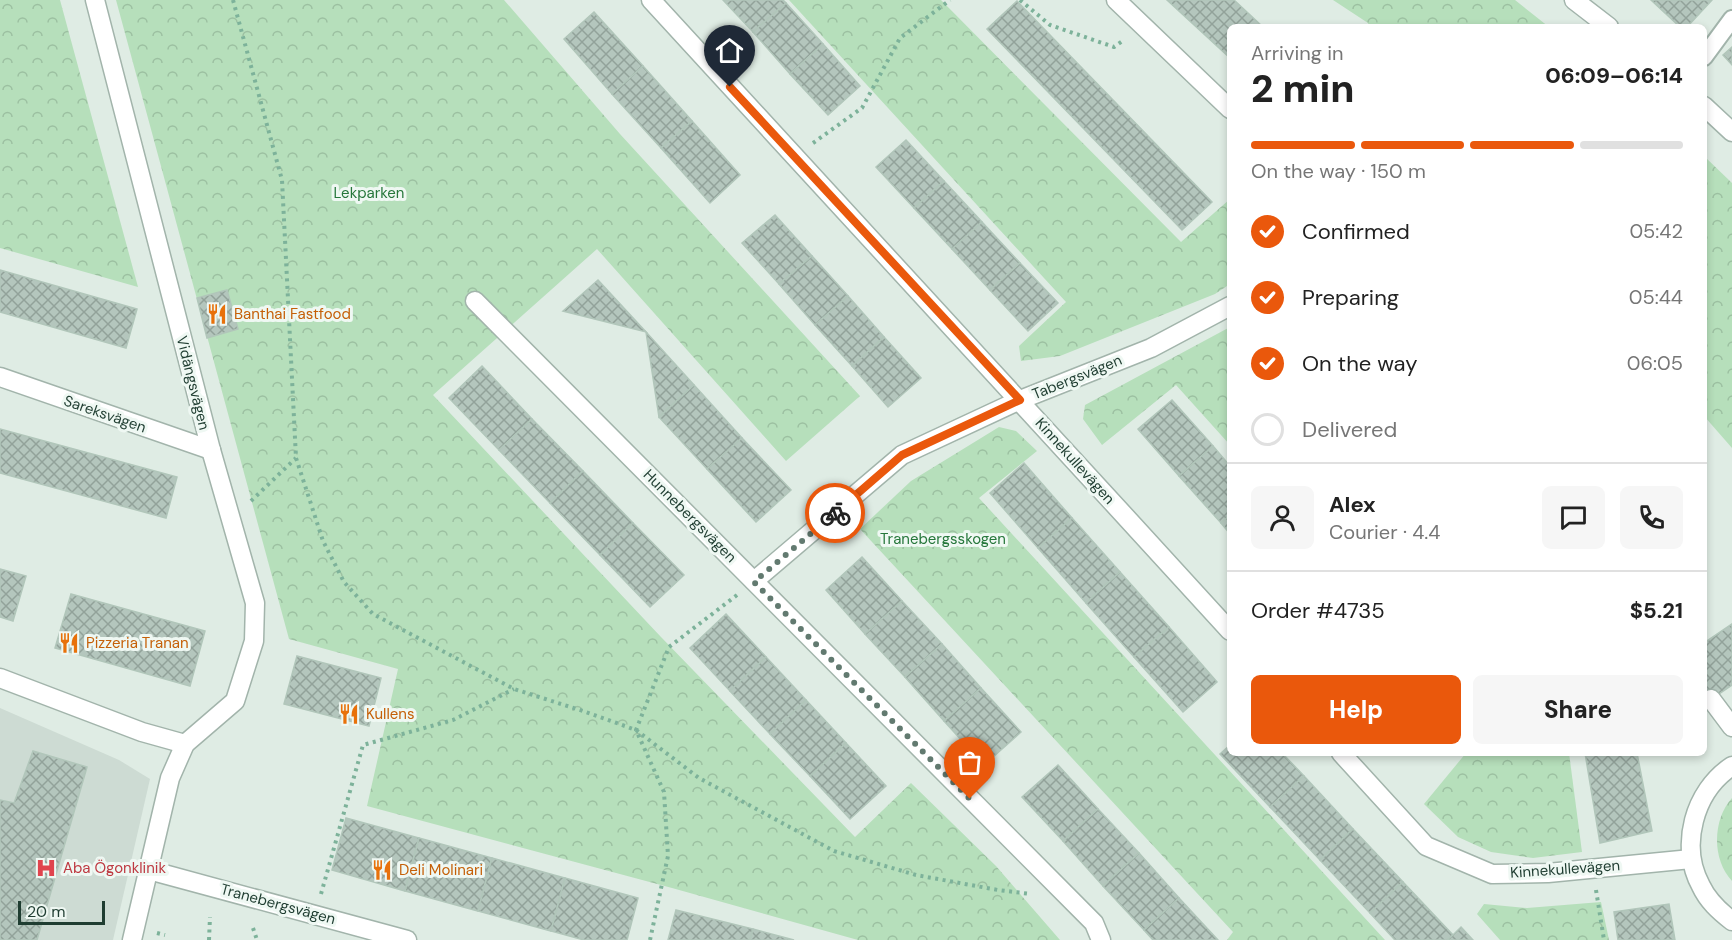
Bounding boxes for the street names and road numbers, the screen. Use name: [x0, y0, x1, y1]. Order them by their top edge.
street label: Vidängsvägen: [172, 334, 214, 432]
street label: Tabergsvägen: [1029, 350, 1125, 404]
street label: Sareksvägen: [61, 391, 149, 437]
street label: Kinnekullevägen: [1031, 413, 1119, 509]
street label: Hunnebergsvägen: [639, 465, 741, 567]
street label: Kinnekullevägen: [1509, 855, 1621, 883]
street label: Tranebergsvägen: [218, 879, 338, 929]

